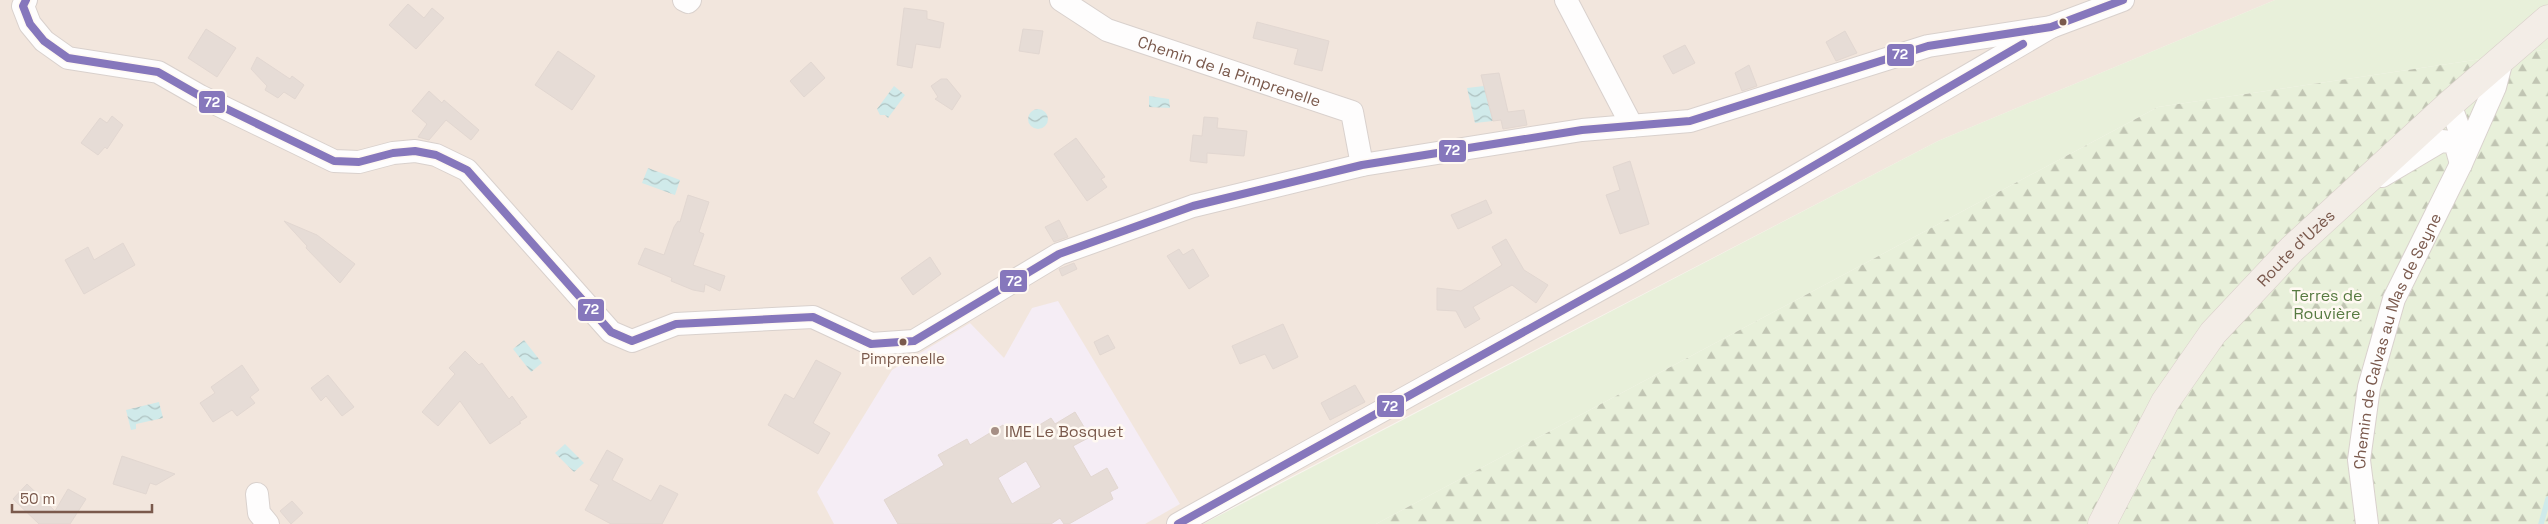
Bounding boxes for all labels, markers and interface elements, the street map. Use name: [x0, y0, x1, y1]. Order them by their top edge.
unlabelled marker: [2058, 17, 2068, 27]
street label: Chemin de la Pimprenelle: [1135, 31, 1324, 112]
line badge: 72: [1886, 43, 1915, 67]
text: 72: [1892, 45, 1908, 63]
line badge: 72: [198, 90, 226, 114]
text: 72: [204, 93, 220, 111]
line badge: 72: [1438, 139, 1467, 163]
text: 72: [1444, 141, 1460, 159]
street label: Route d'Uzès: [2252, 205, 2339, 291]
street label: Chemin de Calvas au Mas de Seyne: [2349, 209, 2446, 470]
line badge: 72: [999, 269, 1028, 293]
text: 72: [1006, 272, 1022, 290]
park label: Terres de Rouvière: [2292, 285, 2362, 324]
line badge: 72: [577, 298, 605, 322]
text: 72: [583, 300, 599, 318]
marker: Pimprenelle: [898, 337, 908, 347]
place label: Pimprenelle: [861, 349, 945, 368]
line badge: 72: [1376, 394, 1405, 418]
text: 72: [1382, 397, 1398, 415]
place label: IME Le Bosquet: [1005, 421, 1124, 442]
marker: IME Le Bosquet: [989, 425, 1001, 437]
scale bar: [12, 482, 152, 514]
text: 50 m: [20, 489, 55, 508]

